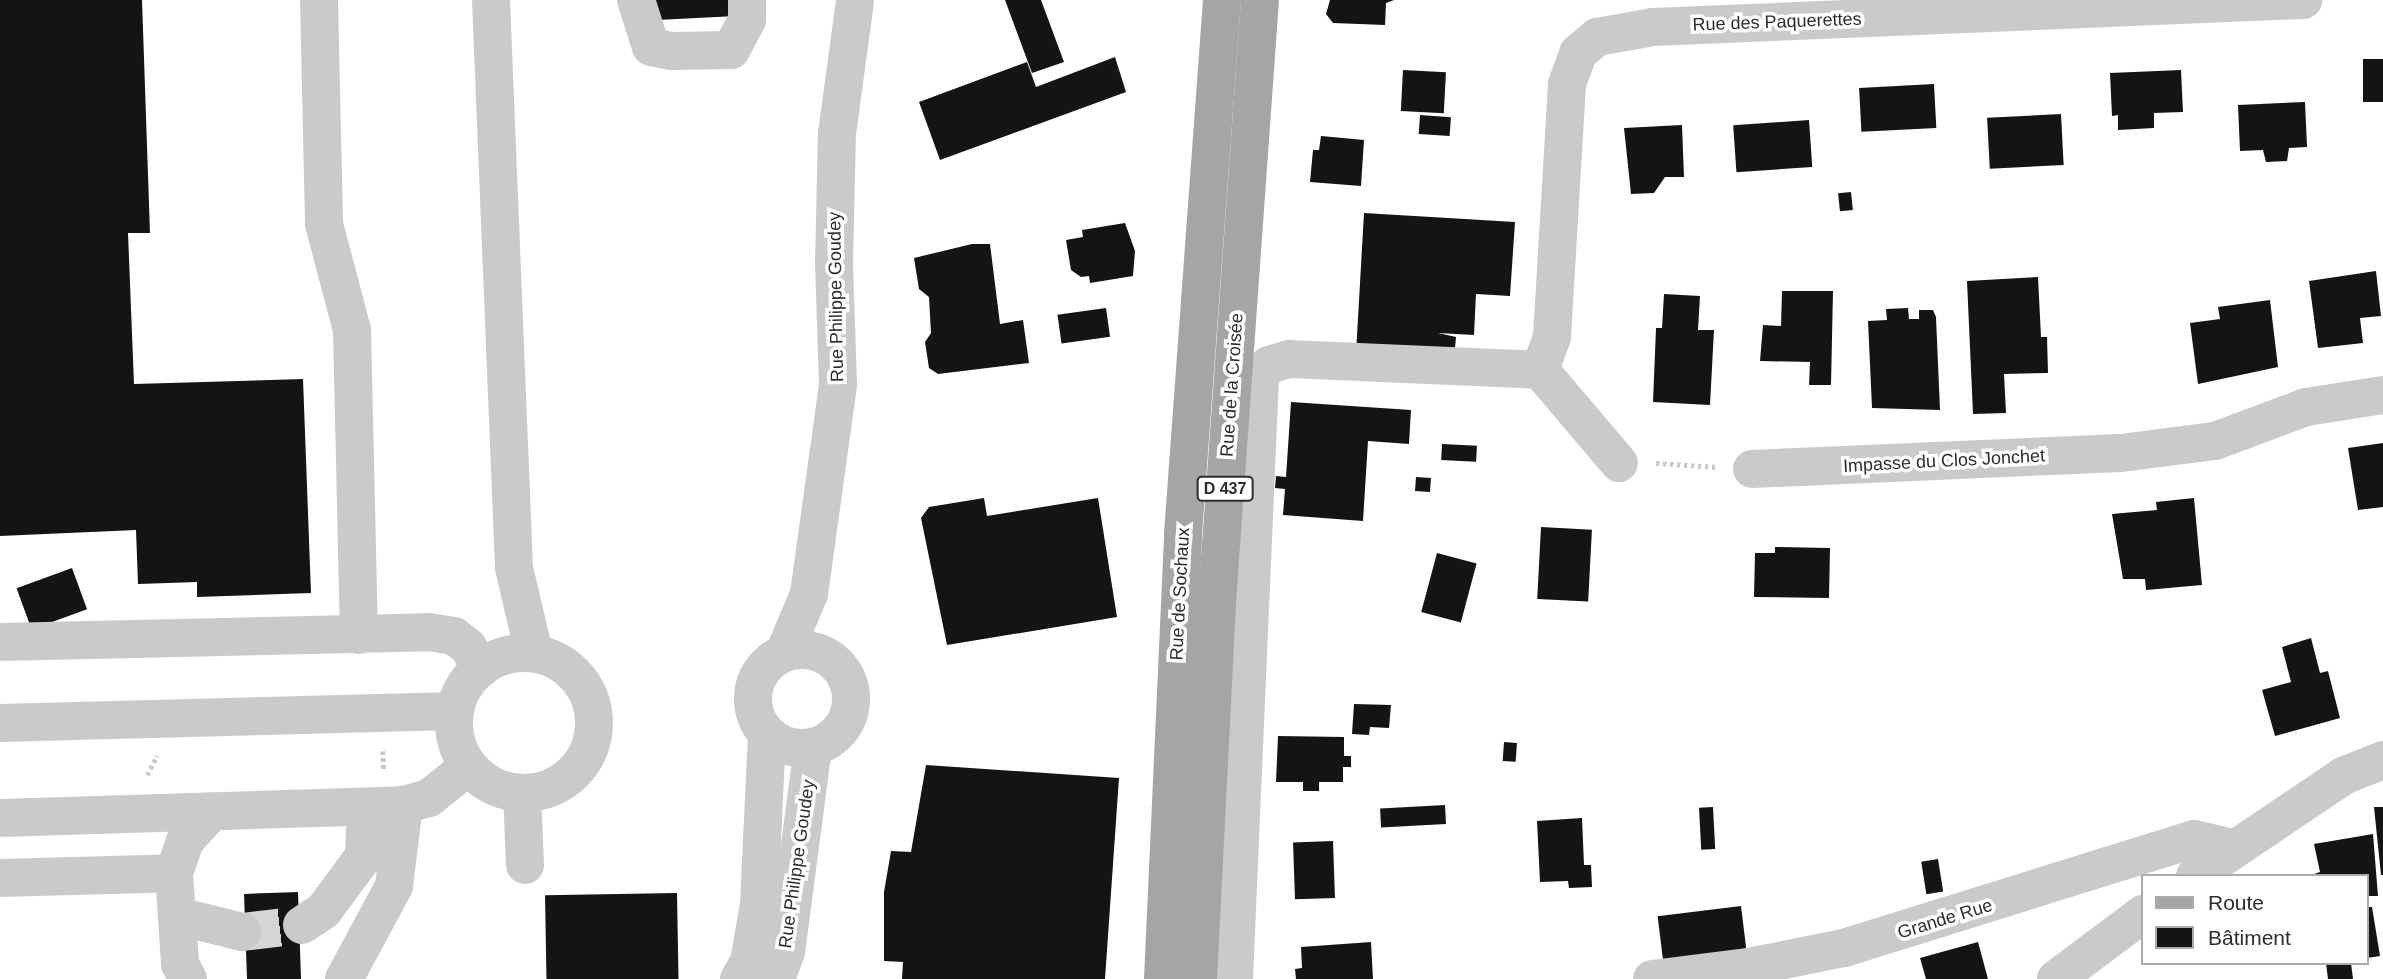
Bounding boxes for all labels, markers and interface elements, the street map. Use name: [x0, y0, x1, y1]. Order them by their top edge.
street label: Rue des Paquerettes: [1692, 8, 1862, 36]
street label: Rue Philippe Goudey: [824, 212, 848, 382]
street label: Rue de la Croisée: [1216, 312, 1248, 458]
street label: Impasse du Clos Jonchet: [1843, 445, 2045, 477]
road number: D 437: [1195, 476, 1255, 502]
street label: Rue de Sochaux: [1166, 527, 1194, 661]
street label: Rue Philippe Goudey: [774, 778, 820, 950]
legend: [2142, 874, 2369, 965]
text: Route: [2208, 891, 2264, 914]
street label: Grande Rue: [1895, 894, 1995, 944]
text: Bâtiment: [2208, 926, 2291, 949]

